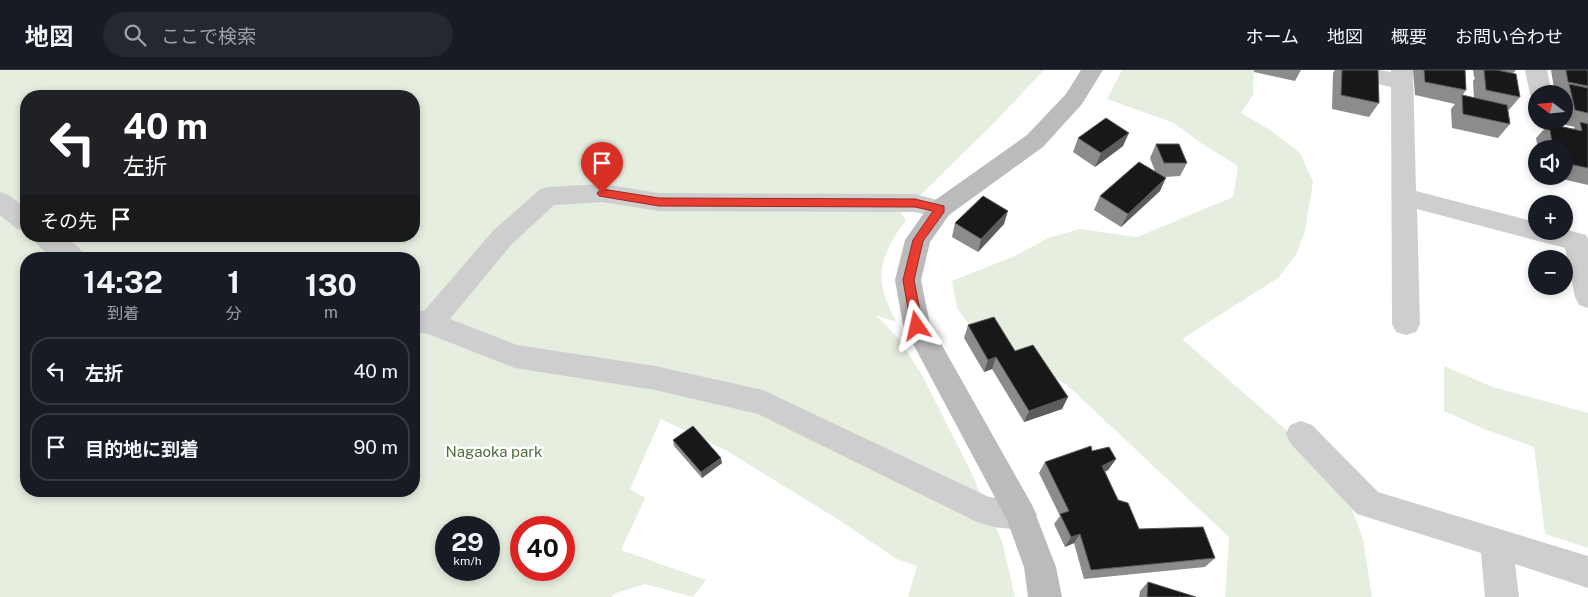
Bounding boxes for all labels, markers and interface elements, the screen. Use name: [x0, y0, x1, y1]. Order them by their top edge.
search box: [103, 12, 453, 57]
icon: search: [121, 21, 149, 49]
text: 地図: [25, 22, 73, 50]
text: ここで検索: [161, 25, 256, 47]
text: ホーム: [1246, 26, 1299, 47]
text: 地図: [1327, 26, 1363, 47]
text: 概要: [1391, 26, 1427, 47]
text: お問い合わせ: [1455, 26, 1563, 47]
north arrow: [1528, 85, 1572, 130]
map controls: [1528, 85, 1573, 295]
text: 40 m: [123, 106, 208, 147]
icon: left: [40, 110, 105, 175]
button: sound: [1528, 140, 1573, 185]
pin: [581, 142, 623, 193]
icon: arrive: [588, 149, 616, 177]
text: 左折: [123, 153, 167, 179]
button: +: [1528, 195, 1573, 240]
icon: arrive: [107, 205, 135, 233]
text: その先: [40, 210, 97, 232]
button: −: [1528, 250, 1573, 295]
text: 14:32: [83, 264, 163, 300]
text: 1: [227, 264, 240, 300]
text: 130: [305, 267, 357, 303]
position arrow: [890, 299, 942, 351]
text: m: [324, 303, 338, 322]
text: 到着: [107, 304, 139, 323]
text: 分: [226, 304, 242, 323]
icon: left: [42, 357, 70, 385]
text: 40 m: [353, 360, 398, 382]
text: 左折: [85, 362, 123, 384]
icon: arrive: [42, 433, 70, 461]
text: 90 m: [354, 436, 398, 458]
text: 目的地に到着: [85, 438, 199, 460]
park label: Nagaoka park: [445, 443, 543, 460]
speed limit sign: 40: [510, 516, 575, 581]
text: 29: [451, 527, 484, 557]
text: km/h: [453, 554, 482, 568]

